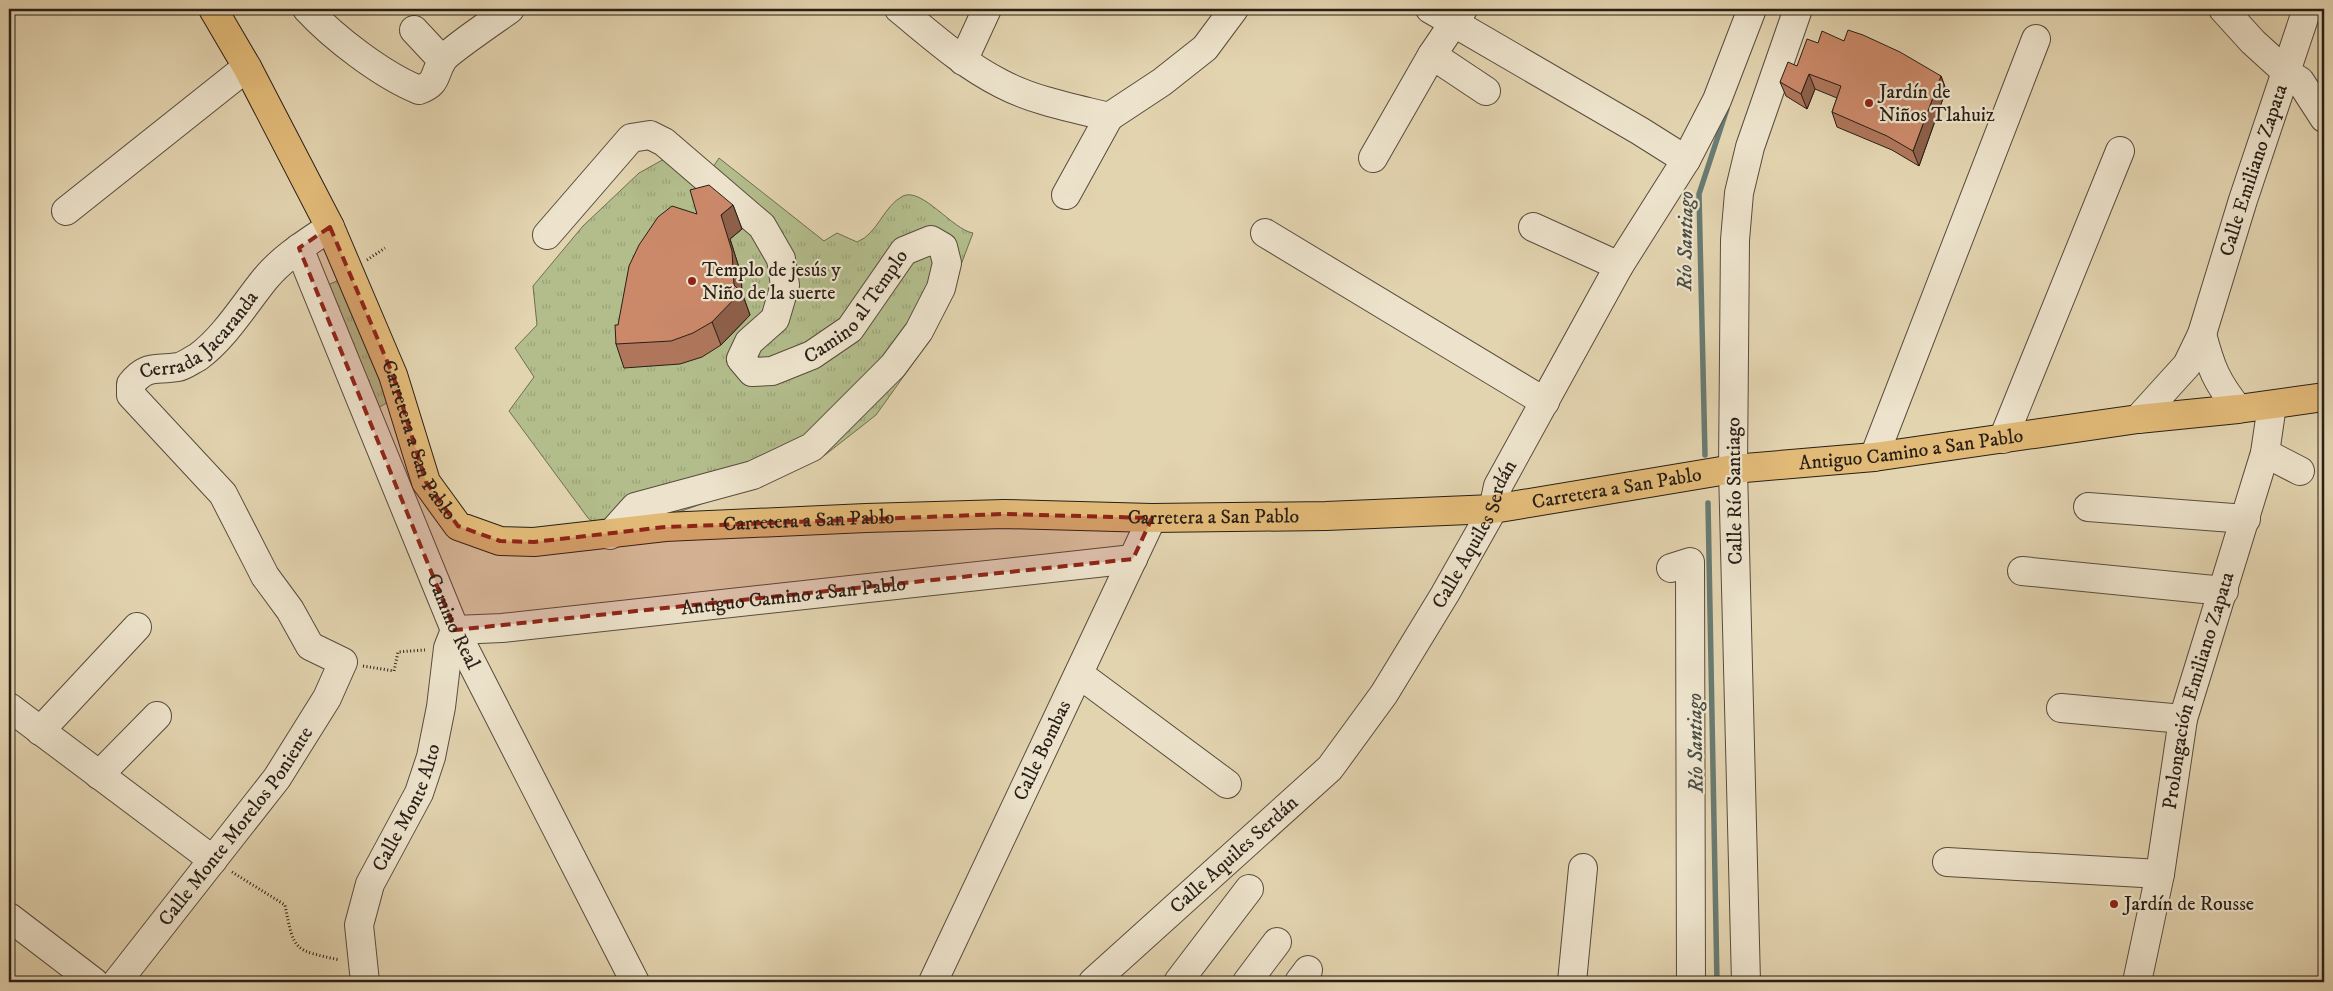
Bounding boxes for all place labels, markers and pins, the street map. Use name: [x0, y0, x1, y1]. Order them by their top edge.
place label: Jardín de Niños Tlahuiz: [1877, 80, 1995, 128]
marker: Jardín de Niños Tlahuiz: [1863, 97, 1875, 109]
place label: Templo de jesús y Niño de la suerte: [702, 258, 841, 306]
marker: Templo de jesús y Niño de la suerte: [686, 275, 698, 287]
place label: Jardín de Rousse: [2122, 892, 2254, 917]
marker: Jardín de Rousse: [2108, 898, 2120, 910]

